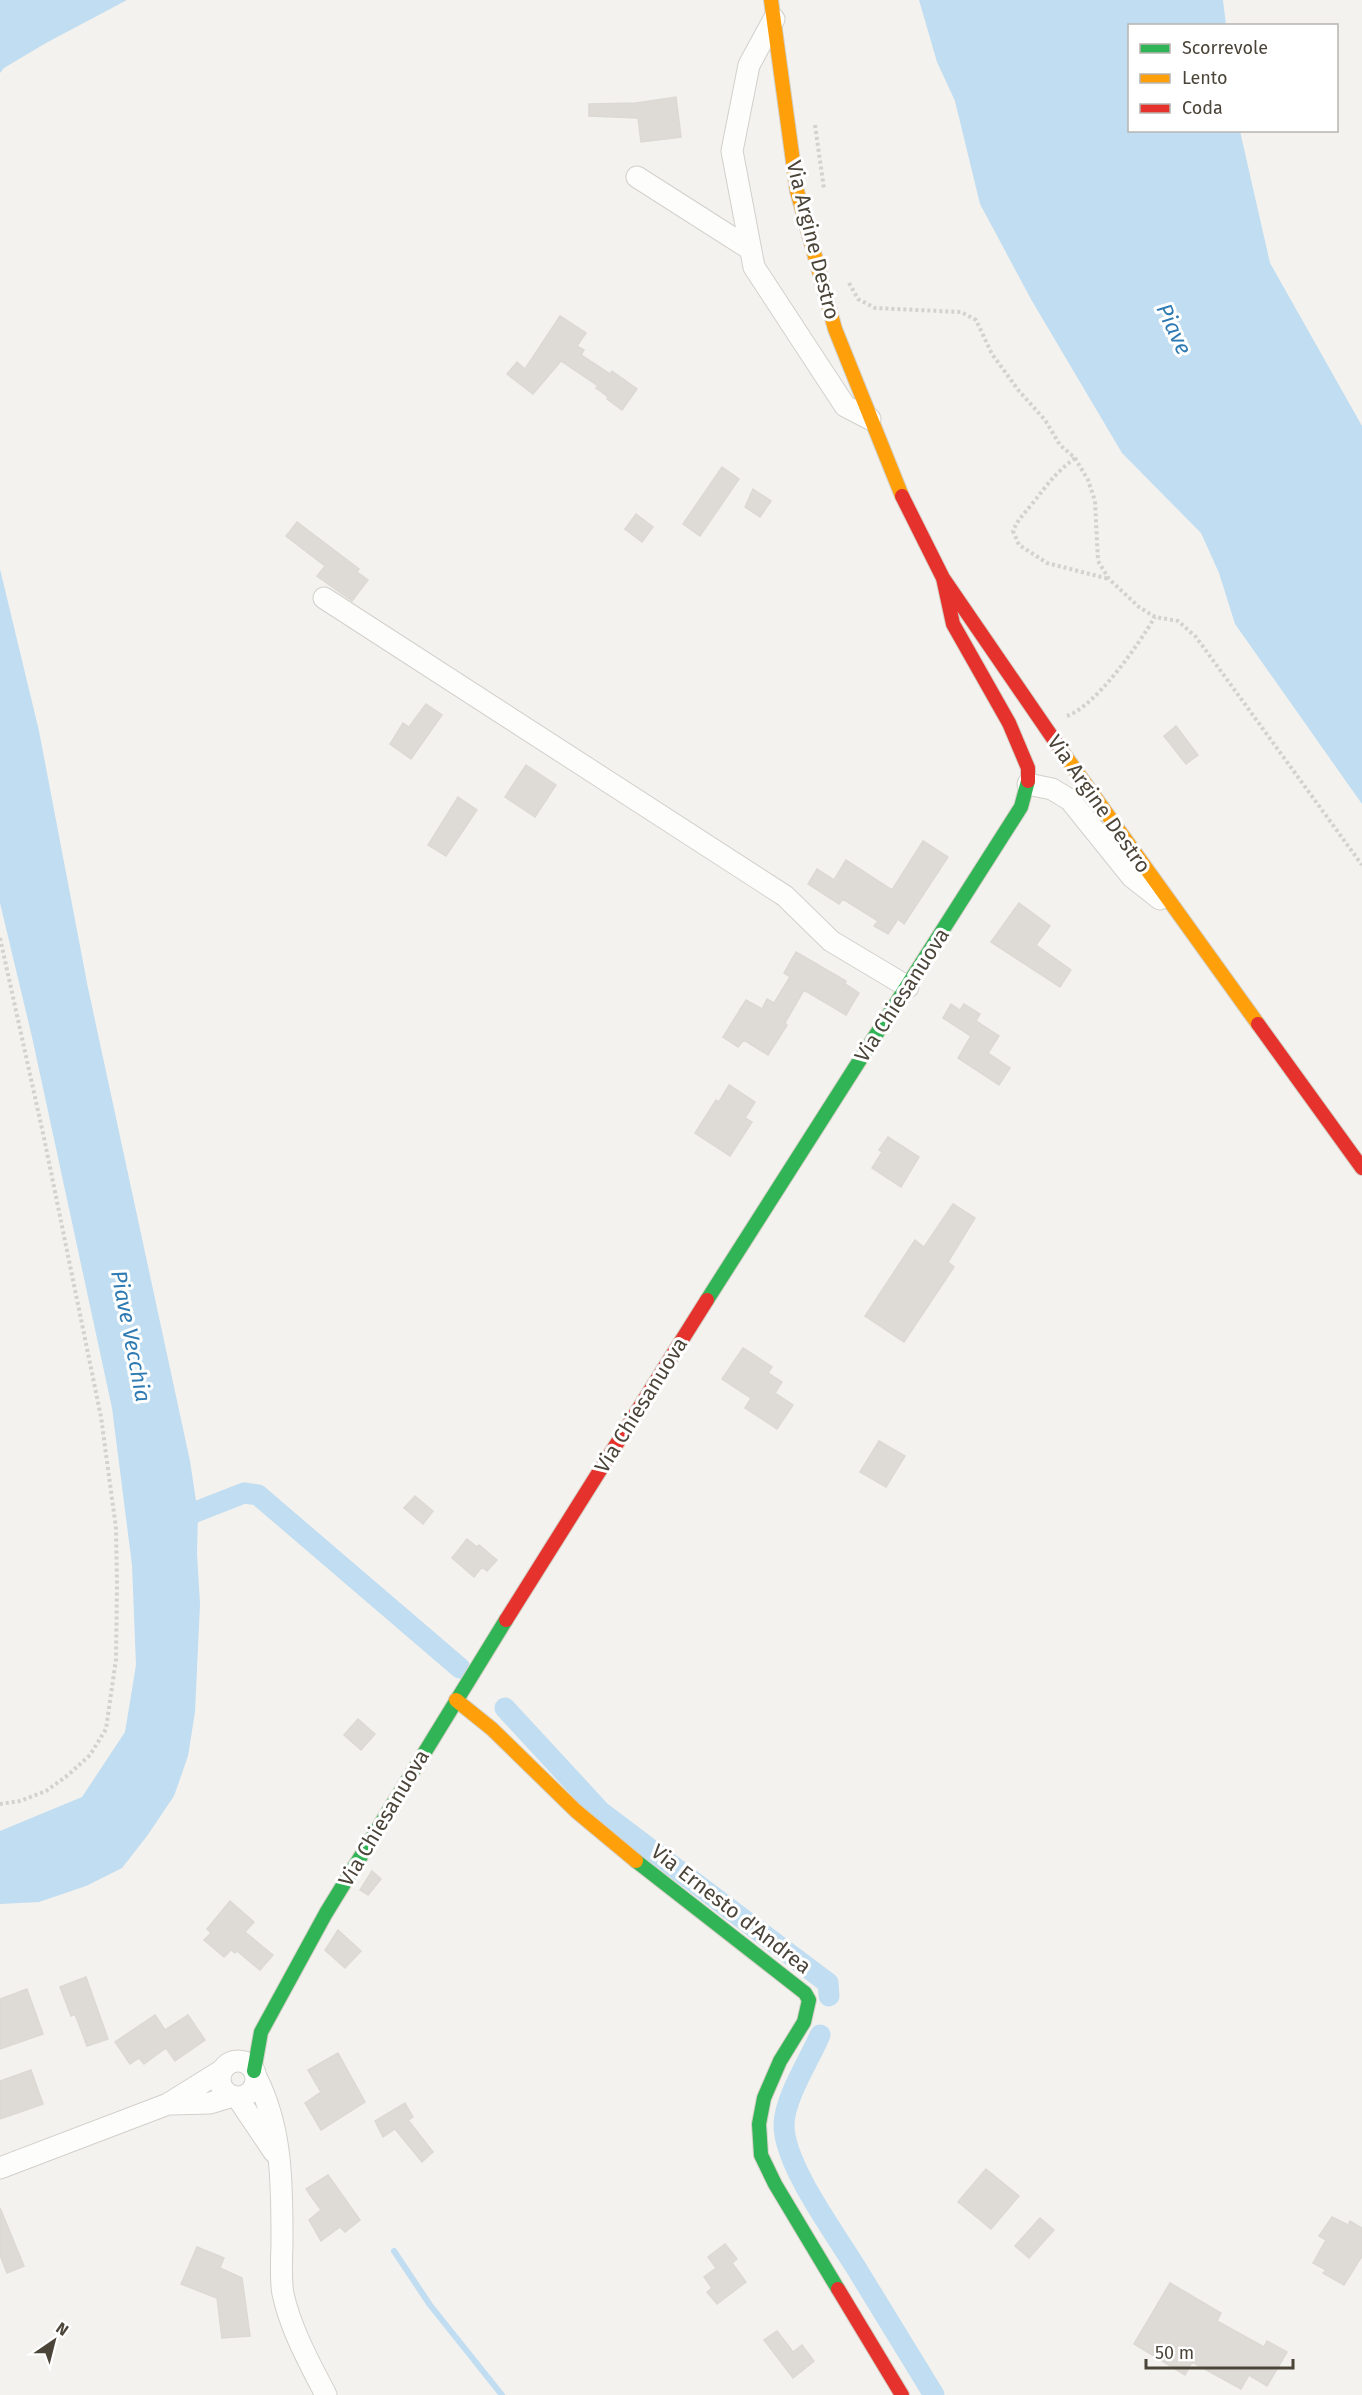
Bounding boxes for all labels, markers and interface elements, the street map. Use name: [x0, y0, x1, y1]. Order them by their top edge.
legend: [1128, 24, 1338, 132]
text: Scorrevole: [1182, 37, 1268, 59]
text: Lento: [1182, 67, 1228, 89]
text: Coda: [1182, 97, 1223, 119]
street label: Via Argine Destro: [781, 158, 845, 322]
water label: Piave: [1151, 299, 1197, 359]
street label: Via Argine Destro: [1042, 730, 1156, 878]
street label: Via Chiesanuova: [849, 923, 955, 1067]
water label: Piave Vecchia: [105, 1268, 157, 1404]
street label: Via Chiesanuova: [589, 1332, 693, 1478]
street label: Via Chiesanuova: [333, 1745, 435, 1891]
street label: Via Ernesto d'Andrea: [646, 1838, 816, 1980]
north arrow: [24, 2311, 84, 2371]
text: N: [53, 2318, 72, 2340]
scale bar: [1146, 2332, 1293, 2370]
text: 50 m: [1155, 2342, 1194, 2364]

